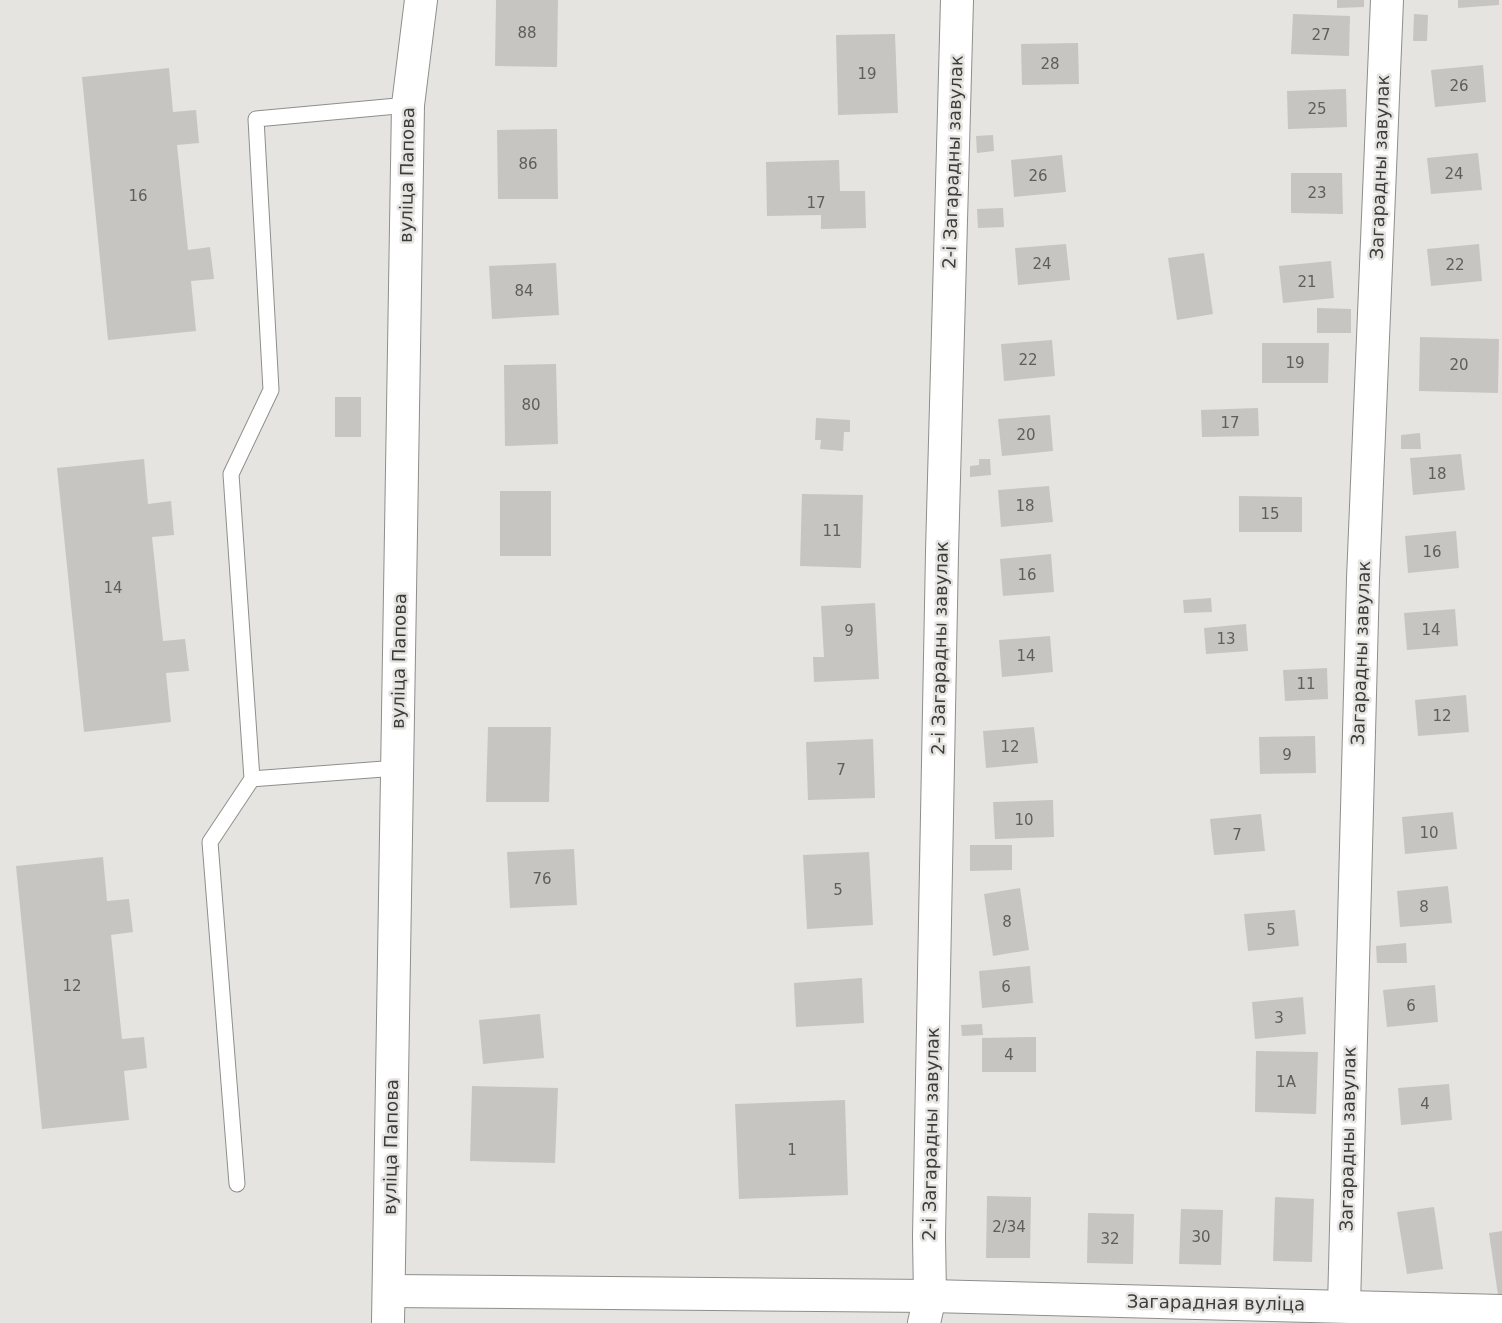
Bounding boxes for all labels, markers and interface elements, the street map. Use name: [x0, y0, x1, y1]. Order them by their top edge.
house number: 88: [517, 24, 537, 42]
house number: 27: [1311, 26, 1331, 44]
street label: 2-і Загарадны завулак: [938, 55, 967, 269]
house number: 28: [1040, 55, 1060, 73]
house number: 19: [857, 65, 877, 83]
street label: Загарадны завулак: [1366, 74, 1393, 260]
house number: 26: [1449, 77, 1469, 95]
house number: 25: [1307, 100, 1327, 118]
street label: вуліца Папова: [395, 107, 418, 243]
house number: 86: [518, 155, 538, 173]
house number: 24: [1444, 165, 1464, 183]
house number: 26: [1028, 167, 1048, 185]
house number: 23: [1307, 184, 1327, 202]
house number: 16: [128, 187, 148, 205]
house number: 17: [806, 194, 826, 212]
house number: 24: [1032, 255, 1052, 273]
house number: 22: [1445, 256, 1465, 274]
house number: 21: [1297, 273, 1317, 291]
house number: 84: [514, 282, 534, 300]
house number: 22: [1018, 351, 1038, 369]
house number: 19: [1285, 354, 1305, 372]
house number: 20: [1449, 356, 1469, 374]
house number: 80: [521, 396, 541, 414]
house number: 17: [1220, 414, 1240, 432]
house number: 20: [1016, 426, 1036, 444]
house number: 18: [1427, 465, 1447, 483]
house number: 18: [1015, 497, 1035, 515]
house number: 15: [1260, 505, 1280, 523]
house number: 11: [822, 522, 842, 540]
street label: 2-і Загарадны завулак: [927, 541, 952, 755]
house number: 16: [1422, 543, 1442, 561]
street label: Загарадны завулак: [1347, 560, 1374, 746]
house number: 16: [1017, 566, 1037, 584]
house number: 14: [103, 579, 123, 597]
street label: вуліца Папова: [387, 593, 410, 729]
house number: 14: [1421, 621, 1441, 639]
house number: 9: [844, 622, 854, 640]
house number: 13: [1216, 630, 1236, 648]
house number: 14: [1016, 647, 1036, 665]
house number: 11: [1296, 675, 1316, 693]
house number: 12: [1432, 707, 1452, 725]
house number: 12: [1000, 738, 1020, 756]
house number: 9: [1282, 746, 1292, 764]
house number: 7: [836, 761, 846, 779]
house number: 10: [1014, 811, 1034, 829]
house number: 10: [1419, 824, 1439, 842]
house number: 7: [1232, 826, 1242, 844]
house number: 76: [532, 870, 552, 888]
house number: 5: [833, 881, 843, 899]
house number: 8: [1419, 898, 1429, 916]
house number: 8: [1002, 913, 1012, 931]
house number: 5: [1266, 921, 1276, 939]
house number: 12: [62, 977, 82, 995]
house number: 6: [1001, 978, 1011, 996]
house number: 6: [1406, 997, 1416, 1015]
house number: 3: [1274, 1009, 1284, 1027]
street label: 2-і Загарадны завулак: [918, 1027, 943, 1241]
house number: 4: [1004, 1046, 1014, 1064]
street label: Загарадны завулак: [1335, 1046, 1360, 1232]
house number: 1А: [1276, 1073, 1297, 1091]
street label: вуліца Папова: [379, 1079, 402, 1215]
house number: 4: [1420, 1095, 1430, 1113]
house number: 1: [787, 1141, 797, 1159]
house number: 2/34: [992, 1218, 1026, 1236]
house number: 30: [1191, 1228, 1211, 1246]
house number: 32: [1100, 1230, 1120, 1248]
street label: Загарадная вуліца: [1127, 1290, 1305, 1315]

